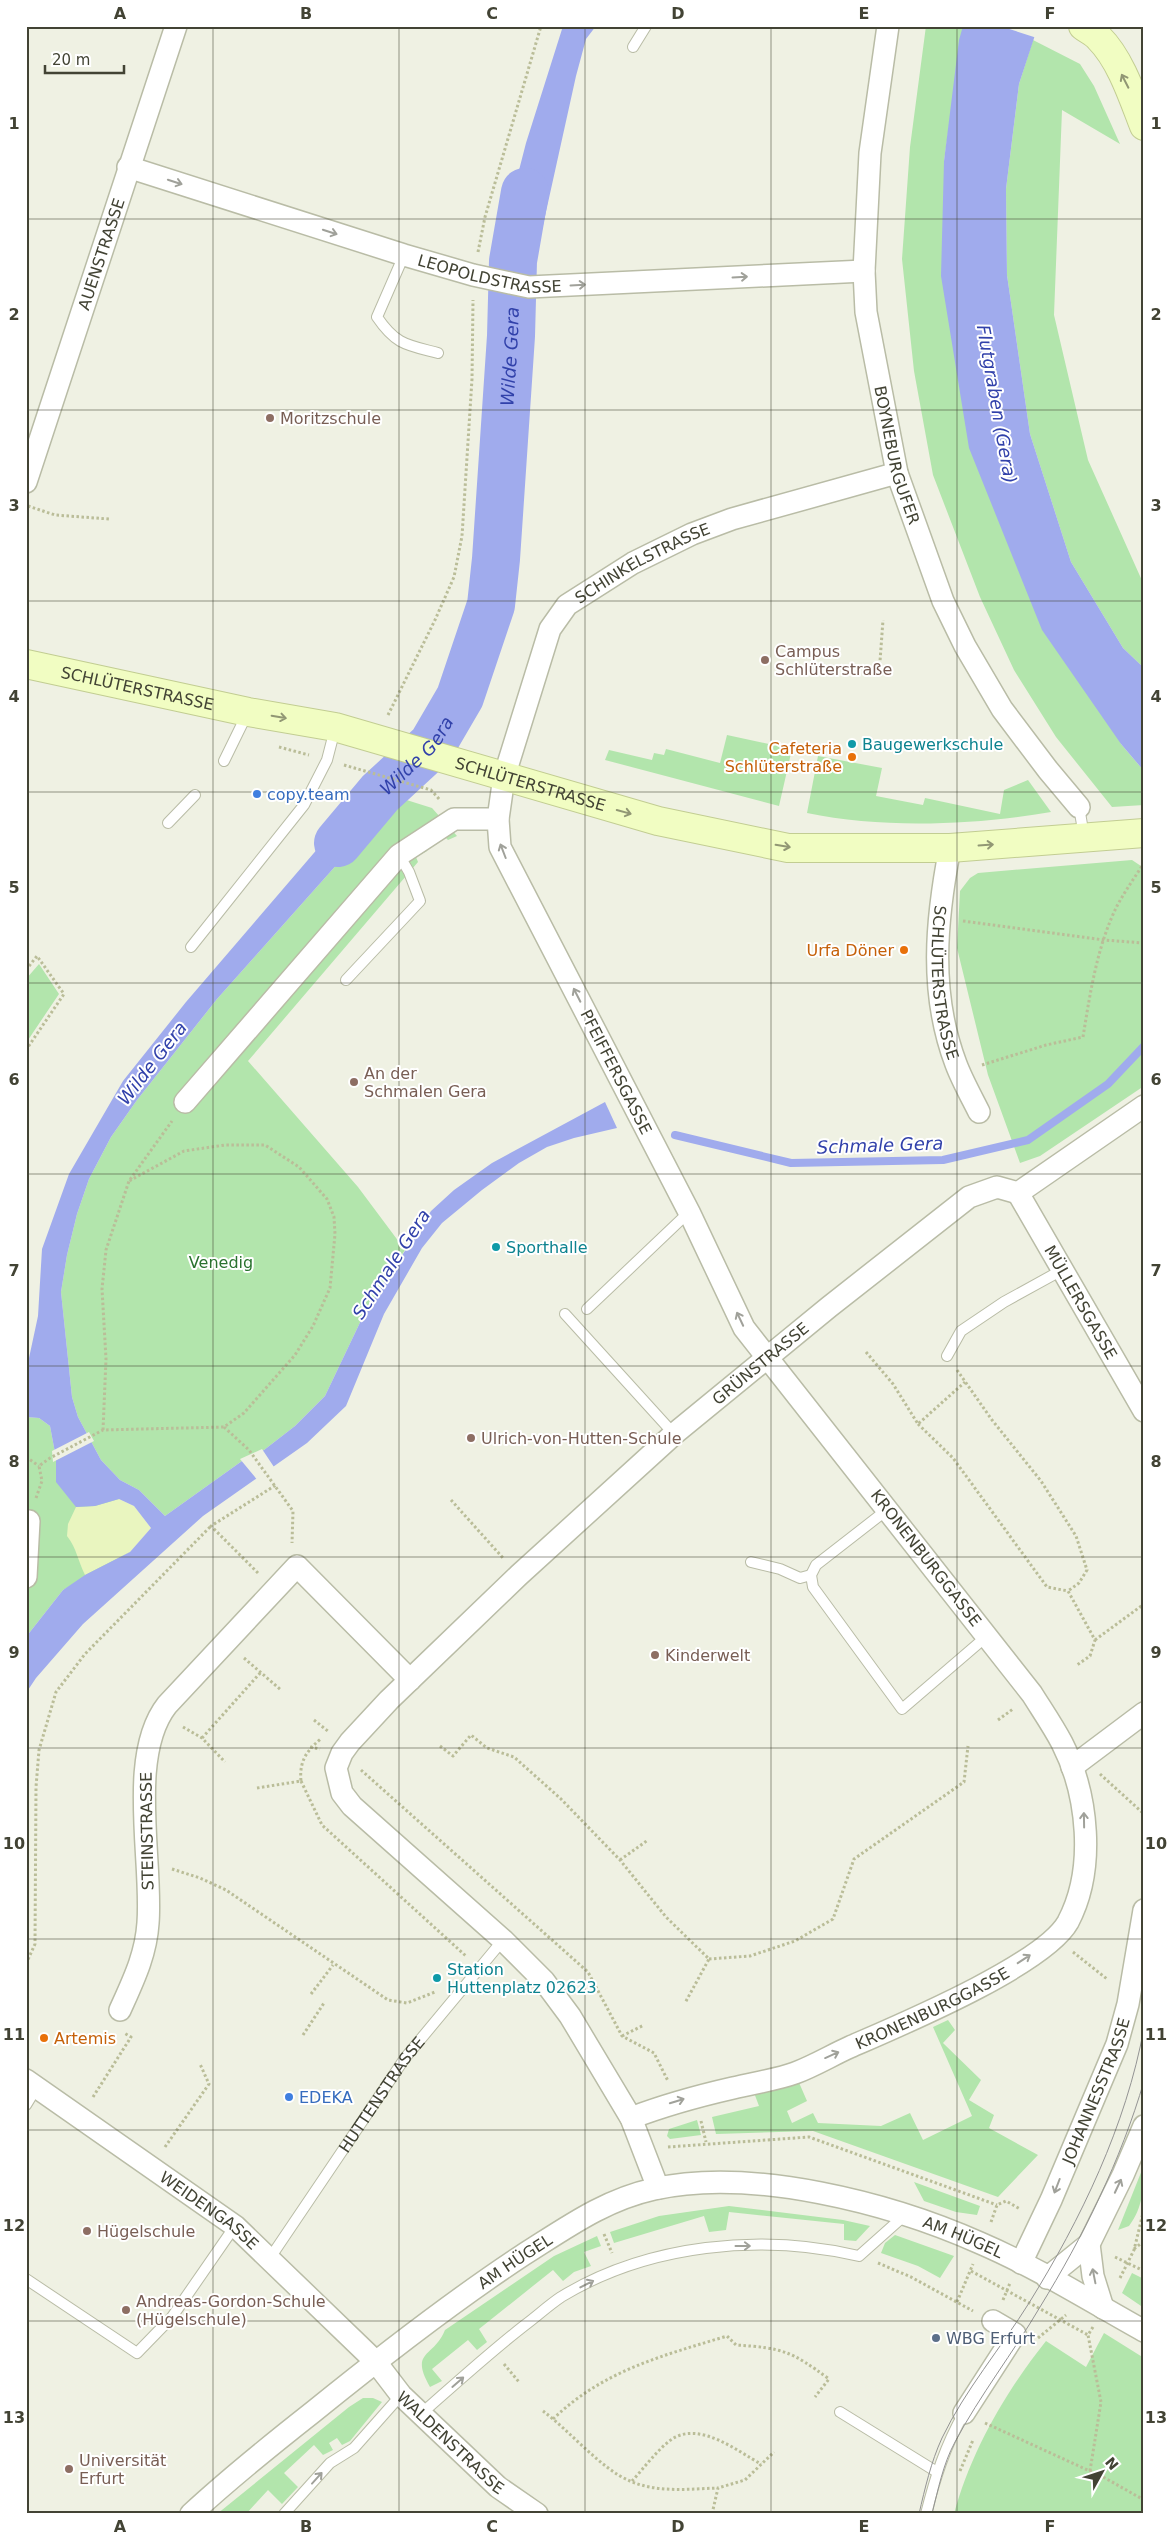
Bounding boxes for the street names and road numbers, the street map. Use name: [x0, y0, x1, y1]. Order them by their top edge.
street label: AUENSTRASSE: [74, 196, 128, 312]
street label: LEOPOLDSTRASSE: [416, 250, 562, 297]
street label: BOYNEBURGUFER: [871, 384, 924, 527]
street label: SCHINKELSTRASSE: [571, 519, 712, 607]
street label: SCHLÜTERSTRASSE: [59, 662, 216, 714]
street label: SCHLÜTERSTRASSE: [453, 753, 608, 815]
street label: SCHLÜTERSTRASSE: [928, 904, 963, 1062]
street label: PFEIFFERSGASSE: [576, 1007, 656, 1137]
street label: MÜLLERSGASSE: [1041, 1242, 1121, 1362]
street label: GRÜNSTRASSE: [708, 1318, 812, 1408]
street label: KRONENBURGGASSE: [867, 1486, 985, 1630]
street label: STEINSTRASSE: [136, 1772, 158, 1890]
street label: KRONENBURGGASSE: [852, 1963, 1012, 2053]
street label: JOHANNESSTRASSE: [1057, 2015, 1133, 2168]
street label: HUTTENSTRASSE: [335, 2033, 428, 2156]
street label: WEIDENGASSE: [156, 2167, 263, 2253]
street label: AM HÜGEL: [921, 2212, 1006, 2262]
street label: AM HÜGEL: [474, 2230, 555, 2293]
street label: WALDENSTRASSE: [393, 2387, 508, 2498]

